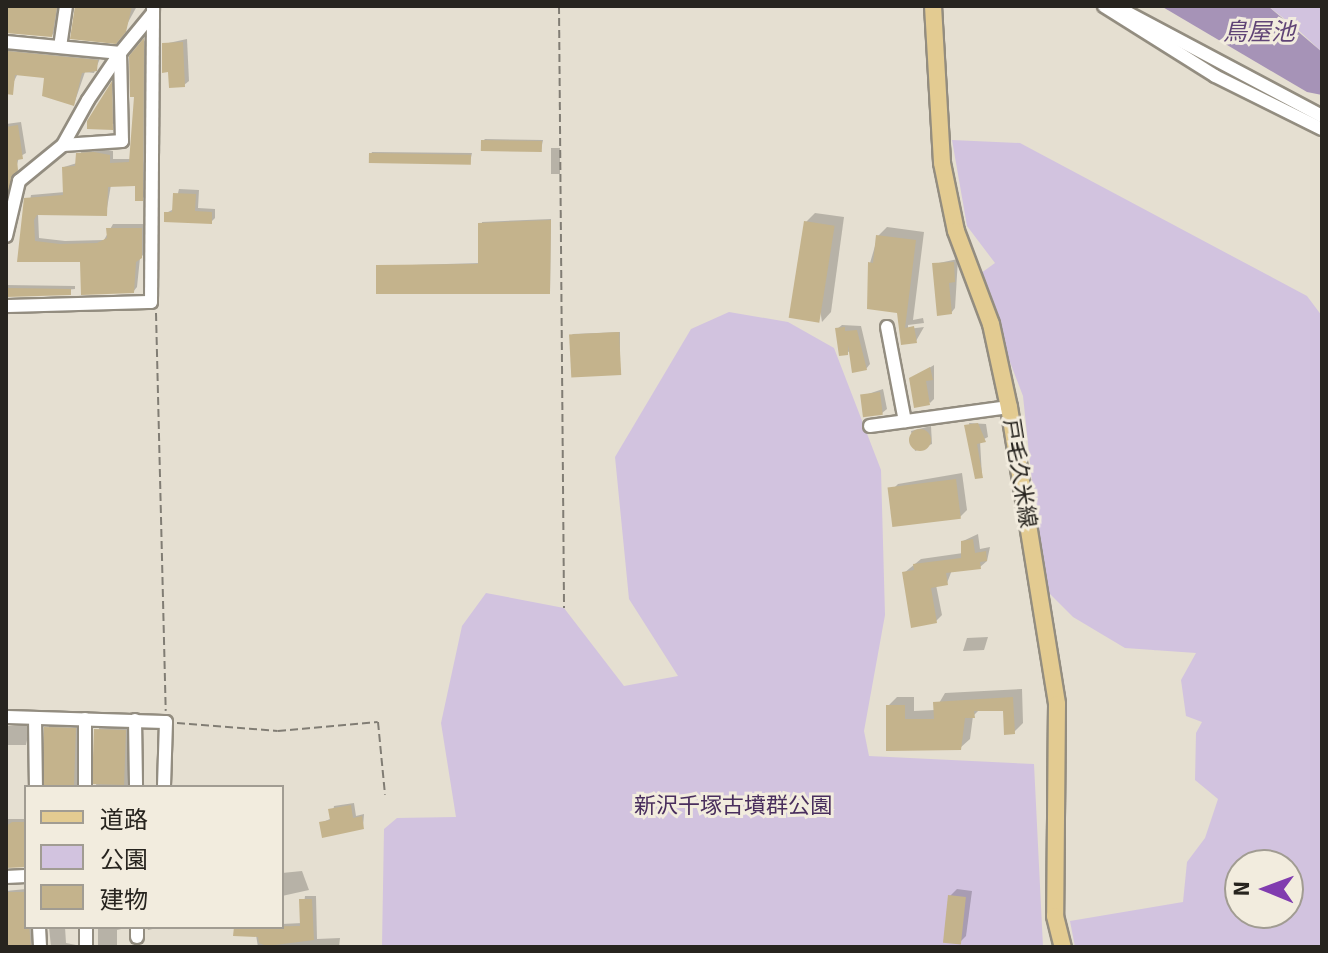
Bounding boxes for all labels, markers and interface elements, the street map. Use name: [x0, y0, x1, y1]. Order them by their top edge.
water label: 鳥屋池: [1223, 19, 1295, 47]
street label: 戸毛久米線: [998, 417, 1042, 529]
legend: [24, 785, 284, 929]
park label: 新沢千塚古墳群公園: [634, 793, 832, 819]
text: 道路: [100, 805, 148, 835]
text: 公園: [100, 845, 148, 875]
north arrow: [1224, 849, 1304, 929]
text: N: [1228, 881, 1255, 896]
text: 建物: [100, 885, 148, 915]

